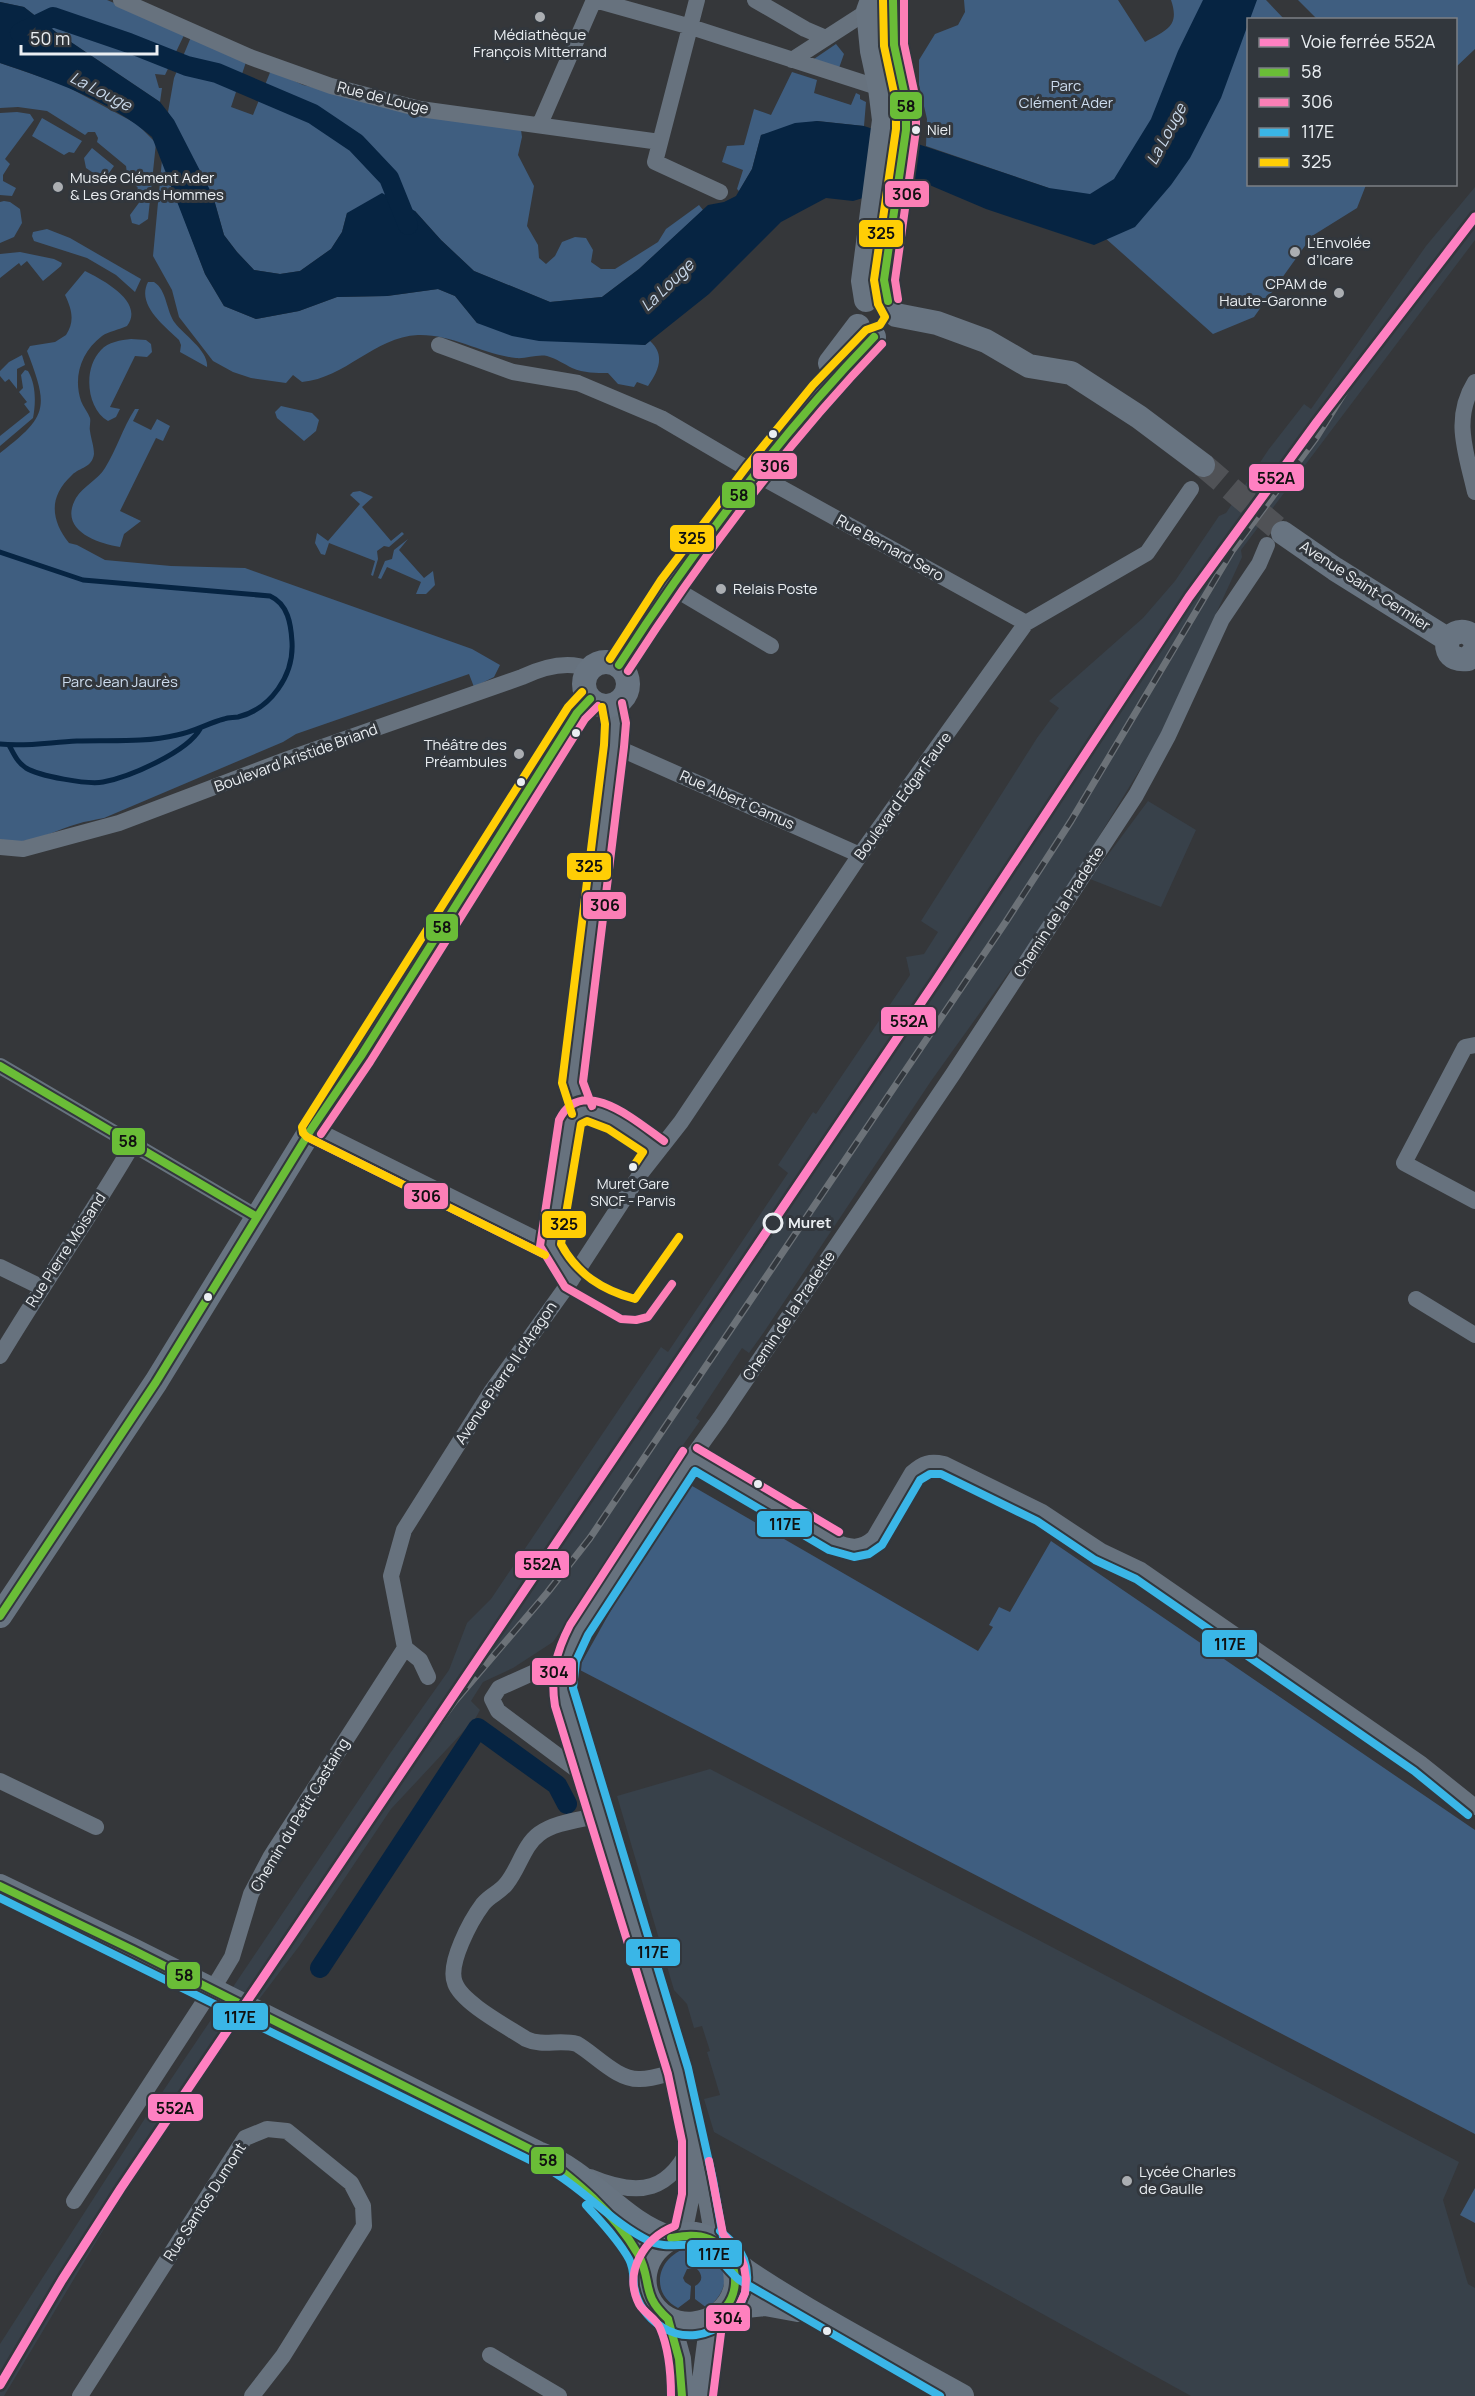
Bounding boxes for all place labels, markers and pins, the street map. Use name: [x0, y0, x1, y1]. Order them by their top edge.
marker: Médiathèque François Mitterrand: [533, 10, 547, 24]
place label: Médiathèque François Mitterrand: [473, 24, 607, 62]
place label: Niel: [927, 120, 951, 139]
marker: Niel: [910, 124, 922, 136]
place label: Musée Clément Ader & Les Grands Hommes: [70, 167, 224, 205]
marker: Musée Clément Ader & Les Grands Hommes: [51, 180, 65, 194]
place label: L’Envolée d’Icare: [1307, 232, 1371, 270]
marker: L’Envolée d’Icare: [1288, 245, 1302, 259]
place label: CPAM de Haute-Garonne: [1219, 273, 1327, 311]
marker: CPAM de Haute-Garonne: [1332, 286, 1346, 300]
unlabelled marker: [767, 428, 779, 440]
place label: Relais Poste: [733, 578, 818, 599]
marker: Relais Poste: [714, 582, 728, 596]
unlabelled marker: [570, 727, 582, 739]
place label: Théâtre des Préambules: [424, 734, 507, 772]
marker: Théâtre des Préambules: [512, 747, 526, 761]
unlabelled marker: [515, 776, 527, 788]
marker: Muret Gare SNCF - Parvis: [627, 1161, 639, 1173]
place label: Muret Gare SNCF - Parvis: [590, 1174, 676, 1210]
place label: Muret: [788, 1212, 832, 1233]
marker: Muret: [763, 1213, 783, 1233]
unlabelled marker: [202, 1291, 214, 1303]
unlabelled marker: [752, 1478, 764, 1490]
place label: Lycée Charles de Gaulle: [1139, 2161, 1236, 2199]
marker: Lycée Charles de Gaulle: [1120, 2174, 1134, 2188]
unlabelled marker: [821, 2325, 833, 2337]

